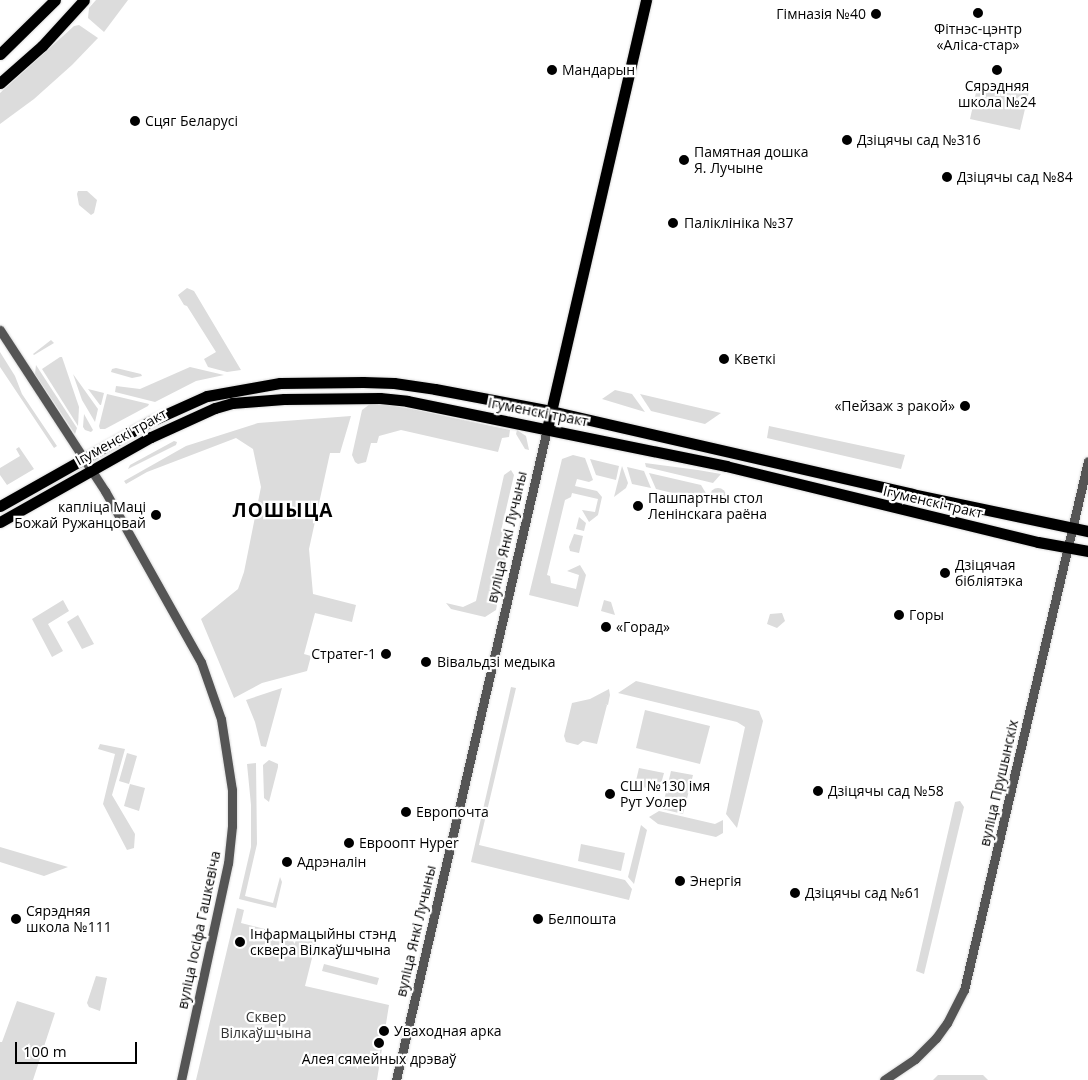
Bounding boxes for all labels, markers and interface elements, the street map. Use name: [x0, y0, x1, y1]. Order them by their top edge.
place label: Гімназія №40: [776, 6, 866, 22]
marker: Фітнэс-цэнтр «Аліса-стар»: [972, 7, 984, 19]
marker: Гімназія №40: [870, 8, 882, 20]
place label: Фітнэс-цэнтр «Аліса-стар»: [934, 21, 1022, 54]
place label: Мандарын: [562, 62, 635, 78]
marker: Мандарын: [546, 64, 558, 76]
marker: Сярэдняя школа №24: [991, 64, 1003, 76]
place label: Сярэдняя школа №24: [958, 78, 1036, 110]
place label: Сцяг Беларусі: [145, 113, 238, 129]
marker: Сцяг Беларусі: [129, 115, 141, 127]
place label: Дзіцячы сад №316: [857, 132, 981, 148]
marker: Дзіцячы сад №316: [841, 134, 853, 146]
place label: Памятная дошка Я. Лучыне: [694, 144, 809, 176]
marker: Памятная дошка Я. Лучыне: [678, 154, 690, 166]
place label: Дзіцячы сад №84: [957, 169, 1073, 185]
marker: Дзіцячы сад №84: [941, 171, 953, 183]
place label: Паліклініка №37: [684, 215, 794, 231]
marker: Паліклініка №37: [666, 216, 680, 230]
place label: Кветкі: [734, 351, 776, 367]
marker: Кветкі: [718, 353, 730, 365]
street label: Ігуменскі тракт: [486, 394, 590, 430]
place label: «Пейзаж з ракой»: [834, 398, 955, 414]
marker: «Пейзаж з ракой»: [959, 400, 971, 412]
street label: Ігуменскі тракт: [72, 405, 170, 469]
street label: вуліца Янкі Лучыны: [484, 470, 530, 604]
street label: Ігуменскі тракт: [882, 482, 984, 522]
place label: Пашпартны стол Ленінскага раёна: [648, 490, 767, 522]
place label: капліца Маці Божай Ружанцовай: [14, 499, 146, 532]
district label: ЛОШЫЦА: [232, 500, 334, 522]
marker: Пашпартны стол Ленінскага раёна: [632, 500, 644, 512]
marker: капліца Маці Божай Ружанцовай: [150, 509, 162, 521]
place label: Дзіцячая бібліятэка: [955, 557, 1023, 590]
marker: Дзіцячая бібліятэка: [939, 567, 951, 579]
place label: Горы: [909, 607, 944, 623]
marker: Горы: [893, 609, 905, 621]
place label: «Горад»: [616, 619, 670, 635]
marker: «Горад»: [600, 621, 612, 633]
place label: Стратег-1: [311, 646, 376, 662]
marker: Стратег-1: [380, 648, 392, 660]
place label: Вівальдзі медыка: [437, 654, 556, 670]
marker: Вівальдзі медыка: [419, 655, 433, 669]
street label: вуліца Прушынскіх: [976, 718, 1022, 848]
place label: СШ №130 імя Рут Уолер: [620, 778, 710, 810]
place label: Дзіцячы сад №58: [828, 783, 944, 799]
marker: Дзіцячы сад №58: [812, 785, 824, 797]
marker: СШ №130 імя Рут Уолер: [604, 788, 616, 800]
place label: Европочта: [416, 804, 489, 820]
marker: Европочта: [400, 806, 412, 818]
place label: Евроопт Hyper: [359, 835, 459, 851]
marker: Евроопт Hyper: [343, 837, 355, 849]
street label: вуліца Іосіфа Гашкевіча: [174, 849, 224, 1011]
place label: Адрэналін: [297, 854, 366, 870]
marker: Адрэналін: [281, 856, 293, 868]
street label: вуліца Янкі Лучыны: [393, 864, 439, 998]
place label: Энергія: [690, 873, 741, 889]
marker: Энергія: [674, 875, 686, 887]
place label: Дзіцячы сад №61: [805, 885, 921, 901]
marker: Дзіцячы сад №61: [789, 887, 801, 899]
place label: Сярэдняя школа №111: [26, 903, 112, 936]
place label: Белпошта: [548, 911, 616, 927]
marker: Сярэдняя школа №111: [10, 913, 22, 925]
marker: Белпошта: [532, 913, 544, 925]
place label: Інфармацыйны стэнд сквера Вілкаўшчына: [250, 926, 396, 959]
marker: Інфармацыйны стэнд сквера Вілкаўшчына: [234, 936, 246, 948]
park label: Сквер Вілкаўшчына: [221, 1009, 311, 1042]
place label: Уваходная арка: [394, 1023, 502, 1039]
marker: Уваходная арка: [378, 1025, 390, 1037]
scale bar: [18, 1032, 140, 1064]
marker: Алея сямейных дрэваў: [373, 1037, 385, 1049]
text: 100 m: [23, 1041, 67, 1061]
place label: Алея сямейных дрэваў: [302, 1051, 456, 1067]

